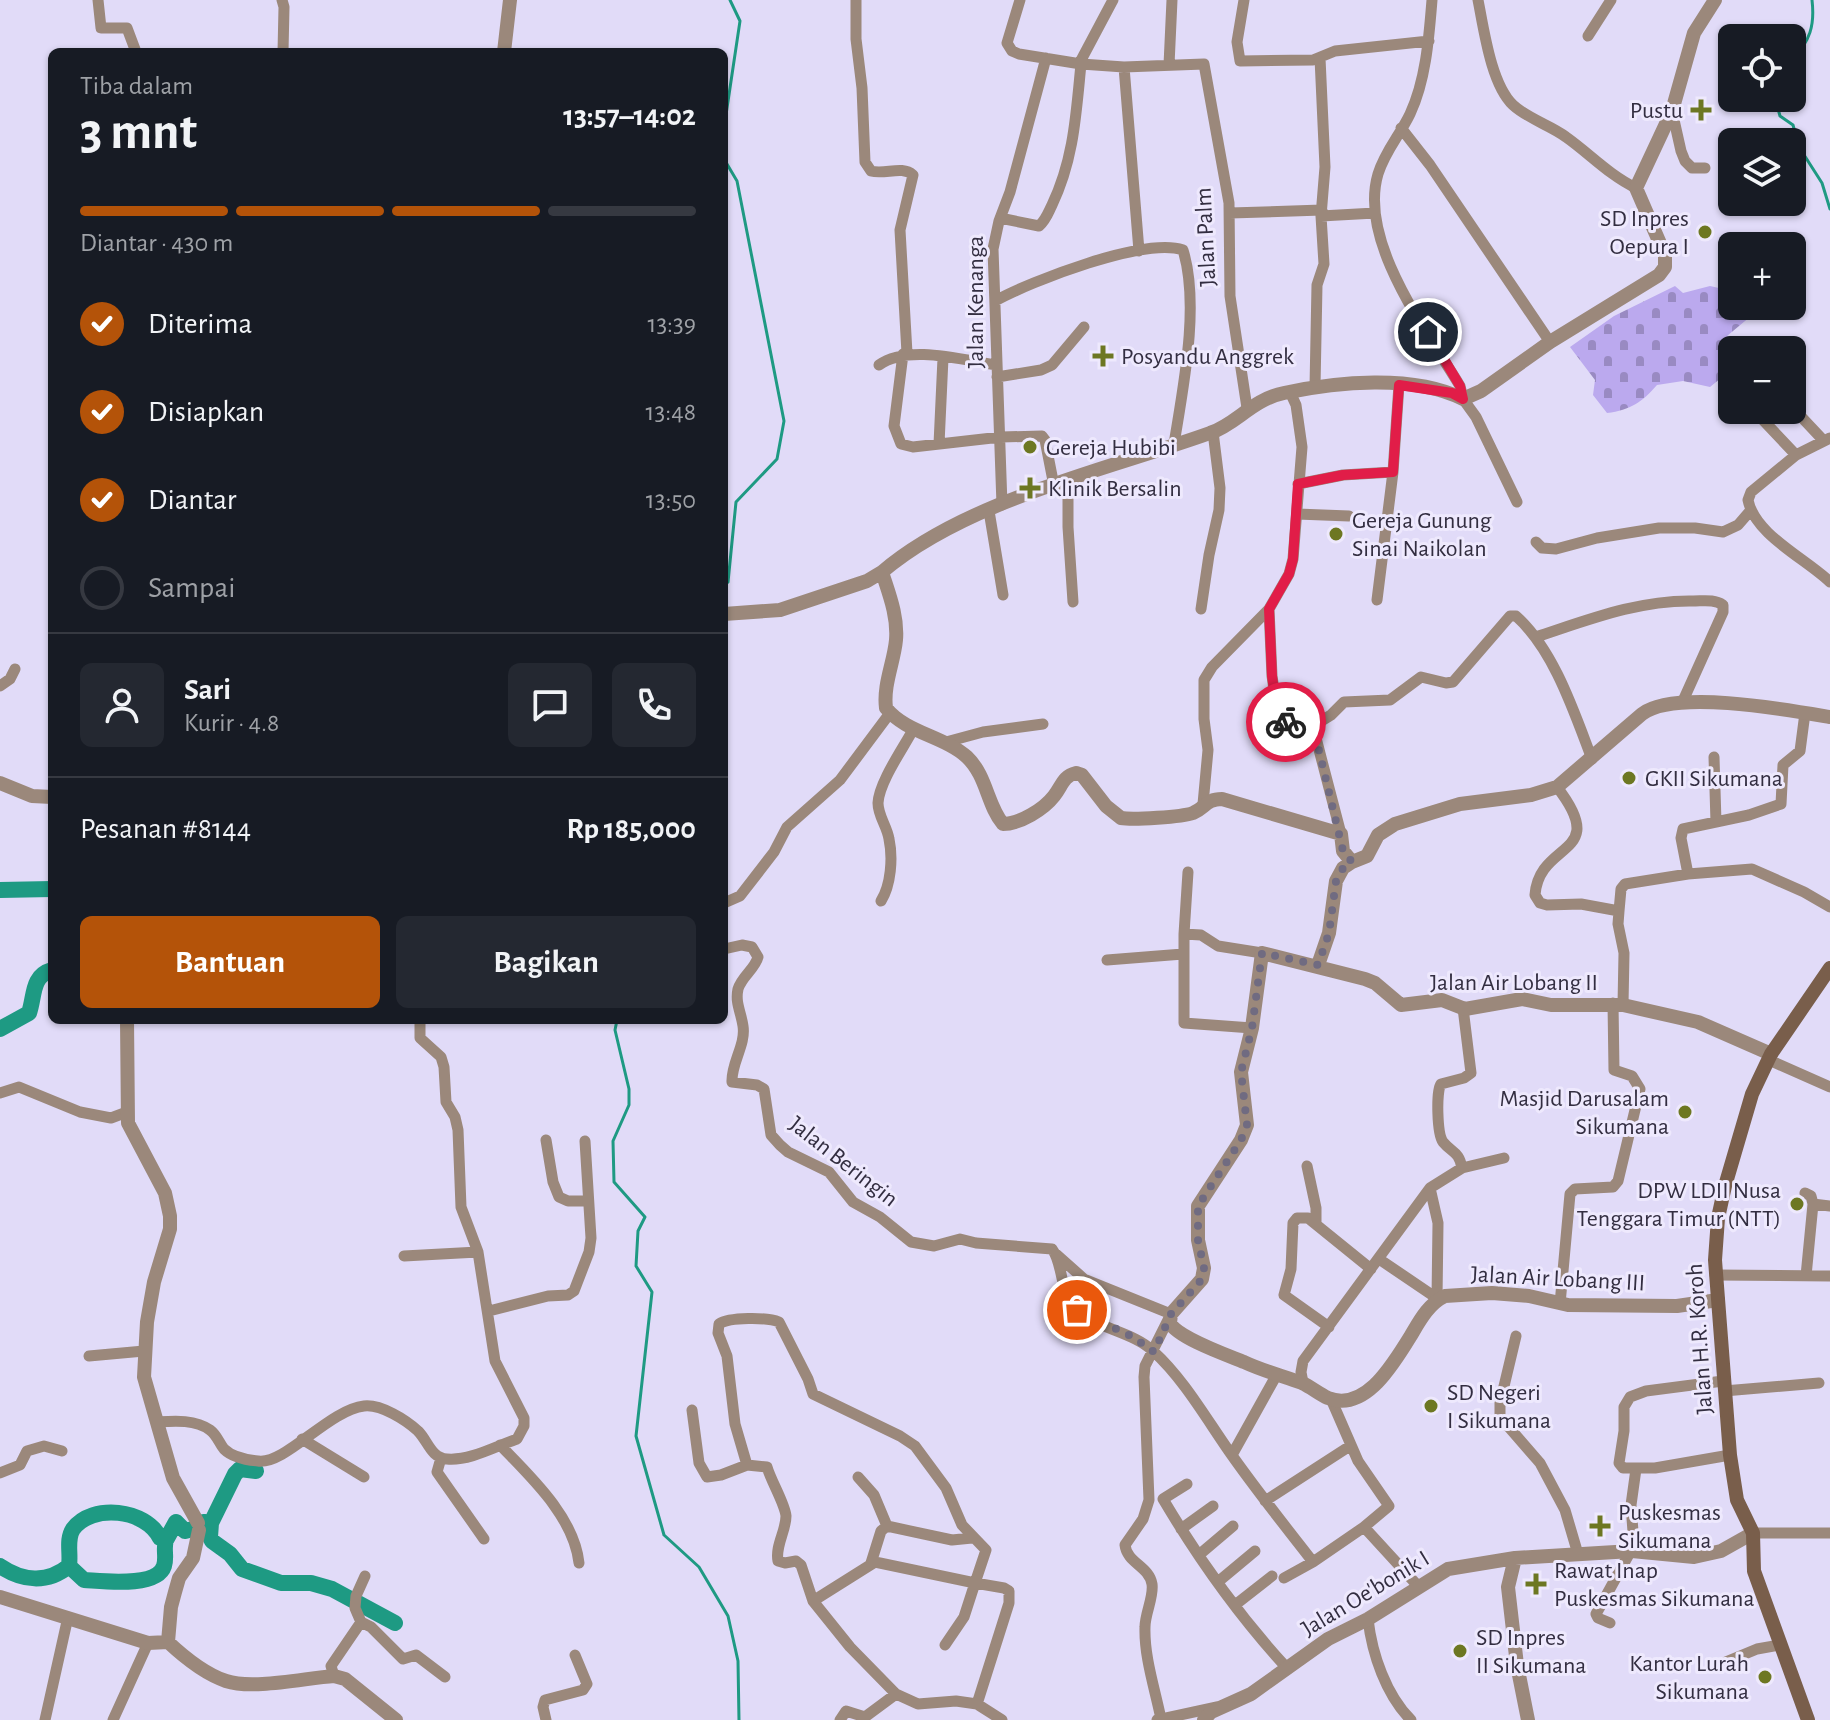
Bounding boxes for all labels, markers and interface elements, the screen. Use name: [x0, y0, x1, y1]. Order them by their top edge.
map controls: [1718, 24, 1806, 424]
button: locate: [1718, 24, 1806, 112]
text: Tiba dalam: [80, 73, 193, 99]
place label: Pustu: [1630, 99, 1683, 123]
marker: Pustu: [1690, 99, 1712, 121]
text: 13:57–14:02: [563, 101, 696, 131]
text: 3 mnt: [80, 106, 197, 158]
button: layers: [1718, 128, 1806, 216]
street label: Jalan Palm: [1191, 187, 1221, 287]
place label: SD Inpres Oepura I: [1600, 207, 1689, 259]
marker: SD Inpres Oepura I: [1696, 223, 1714, 241]
text: Diantar · 430 m: [80, 230, 233, 256]
button: +: [1718, 232, 1806, 320]
street label: Jalan Kenanga: [964, 236, 988, 368]
pin: [1394, 298, 1462, 366]
icon: check: [80, 302, 124, 346]
text: Diterima: [148, 309, 252, 339]
icon: home: [1406, 310, 1450, 354]
text: 13:39: [647, 311, 696, 337]
button: −: [1718, 336, 1806, 424]
marker: Posyandu Anggrek: [1092, 345, 1114, 367]
place label: Posyandu Anggrek: [1121, 345, 1294, 369]
icon: check: [80, 390, 124, 434]
text: Disiapkan: [148, 397, 264, 427]
text: 13:48: [646, 399, 696, 425]
place label: Gereja Hubibi: [1046, 436, 1176, 460]
marker: Gereja Hubibi: [1021, 438, 1039, 456]
marker: Klinik Bersalin: [1019, 477, 1041, 499]
place label: Klinik Bersalin: [1048, 477, 1182, 501]
icon: check: [80, 478, 124, 522]
text: Diantar: [148, 485, 237, 515]
text: 13:50: [646, 487, 696, 513]
place label: Gereja Gunung Sinai Naikolan: [1352, 509, 1492, 561]
marker: Gereja Gunung Sinai Naikolan: [1327, 525, 1345, 543]
text: Sampai: [148, 573, 236, 603]
button: person: [80, 663, 164, 747]
button: chat: [508, 663, 592, 747]
button: phone: [612, 663, 696, 747]
text: Sari: [184, 675, 231, 705]
courier: [1246, 682, 1326, 762]
icon: bike: [1264, 700, 1308, 744]
text: Kurir · 4.8: [184, 710, 279, 736]
place label: GKII Sikumana: [1645, 767, 1783, 791]
marker: GKII Sikumana: [1620, 769, 1638, 787]
text: Pesanan #8144: [80, 814, 251, 844]
text: Rp 185,000: [567, 814, 696, 844]
button: Bantuan: [80, 916, 380, 1008]
button: Bagikan: [396, 916, 696, 1008]
street label: Jalan Air Lobang II: [1430, 971, 1598, 995]
place label: Masjid Darusalam Sikumana: [1499, 1087, 1669, 1139]
marker: Masjid Darusalam Sikumana: [1676, 1103, 1694, 1121]
street label: Jalan Beringin: [784, 1112, 902, 1211]
place label: DPW LDII Nusa Tenggara Timur (NTT): [1577, 1179, 1781, 1231]
marker: DPW LDII Nusa Tenggara Timur (NTT): [1788, 1195, 1806, 1213]
street label: Jalan Air Lobang III: [1470, 1262, 1646, 1296]
street label: Jalan H.R. Koroh: [1683, 1263, 1717, 1415]
pin: [1043, 1276, 1111, 1344]
icon: bag: [1055, 1288, 1099, 1332]
place label: SD Negeri I Sikumana: [1447, 1381, 1551, 1433]
marker: SD Negeri I Sikumana: [1422, 1397, 1440, 1415]
place label: Puskesmas Sikumana: [1618, 1501, 1721, 1553]
marker: Puskesmas Sikumana: [1589, 1515, 1611, 1537]
street label: Jalan Oe'bonik I: [1297, 1546, 1434, 1641]
place label: Rawat Inap Puskesmas Sikumana: [1554, 1559, 1755, 1611]
marker: Rawat Inap Puskesmas Sikumana: [1525, 1573, 1547, 1595]
place label: SD Inpres II Sikumana: [1476, 1626, 1586, 1678]
marker: SD Inpres II Sikumana: [1451, 1642, 1469, 1660]
place label: Kantor Lurah Sikumana: [1629, 1652, 1749, 1704]
marker: Kantor Lurah Sikumana: [1756, 1668, 1774, 1686]

